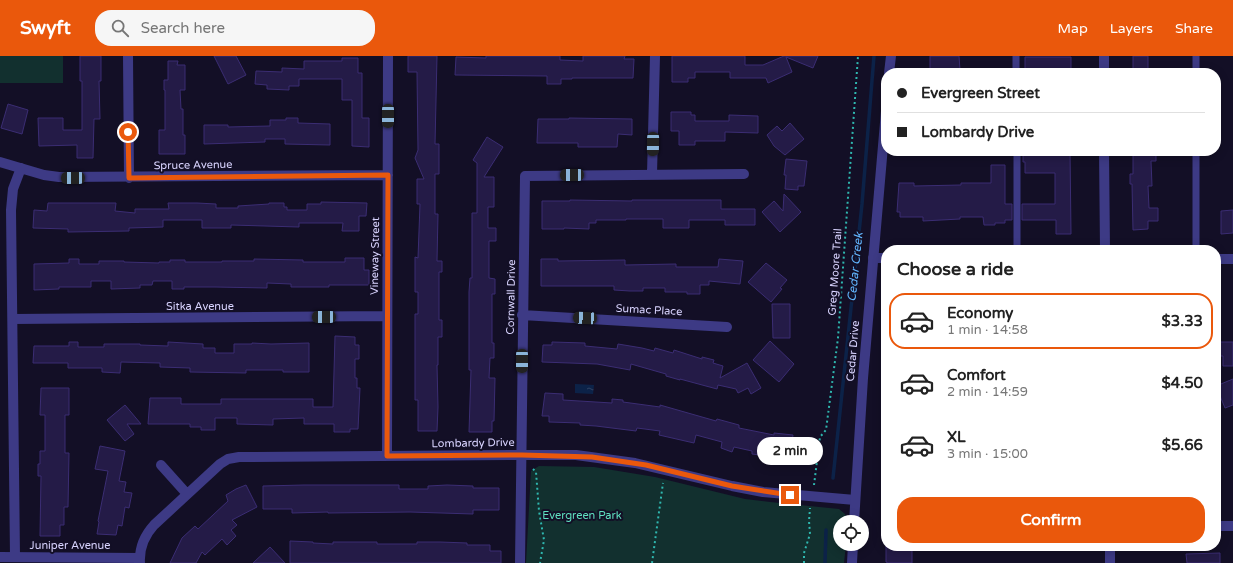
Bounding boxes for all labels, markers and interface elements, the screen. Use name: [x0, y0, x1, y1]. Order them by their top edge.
search box: [95, 10, 375, 46]
text: Swyft: [20, 17, 71, 39]
icon: search: [109, 17, 131, 39]
text: Search here: [141, 19, 225, 37]
text: Map: [1058, 20, 1088, 37]
text: Layers: [1110, 20, 1153, 37]
text: Share: [1175, 20, 1213, 37]
text: Evergreen Street: [921, 84, 1040, 102]
car: [382, 104, 394, 128]
route start: [119, 123, 137, 141]
text: Lombardy Drive: [921, 123, 1034, 141]
car: [647, 132, 659, 156]
street label: Spruce Avenue: [153, 158, 233, 172]
car: [560, 169, 584, 181]
car: [61, 172, 85, 184]
street label: Vineway Street: [368, 217, 382, 295]
street label: Greg Moore Trail: [825, 228, 845, 316]
water label: Cedar Creek: [844, 230, 866, 302]
text: Choose a ride: [897, 258, 1014, 280]
street label: Cornwall Drive: [504, 259, 518, 335]
street label: Sitka Avenue: [166, 300, 234, 313]
street label: Sumac Place: [615, 302, 683, 318]
icon: car: [899, 303, 935, 339]
text: Economy: [947, 304, 1013, 322]
car: [312, 311, 336, 323]
car: [573, 311, 597, 325]
text: $3.33: [1162, 312, 1203, 330]
street label: Cedar Drive: [844, 320, 862, 382]
text: 1 min · 14:58: [947, 322, 1028, 338]
car: [516, 349, 528, 373]
icon: car: [899, 365, 935, 401]
text: Comfort: [947, 366, 1006, 384]
text: $4.50: [1162, 374, 1203, 392]
text: 2 min · 14:59: [947, 384, 1028, 400]
icon: car: [899, 427, 935, 463]
text: XL: [947, 428, 966, 446]
street label: Lombardy Drive: [431, 436, 515, 450]
text: $5.66: [1162, 436, 1203, 454]
callout: 2 min: [757, 437, 823, 465]
text: 2 min: [773, 443, 807, 459]
text: 3 min · 15:00: [947, 446, 1028, 462]
route end: [781, 486, 799, 504]
button: Confirm: [897, 497, 1205, 543]
park label: Evergreen Park: [542, 509, 622, 522]
map controls: [833, 515, 869, 551]
button: locate: [833, 515, 869, 551]
street label: Juniper Avenue: [30, 539, 110, 552]

